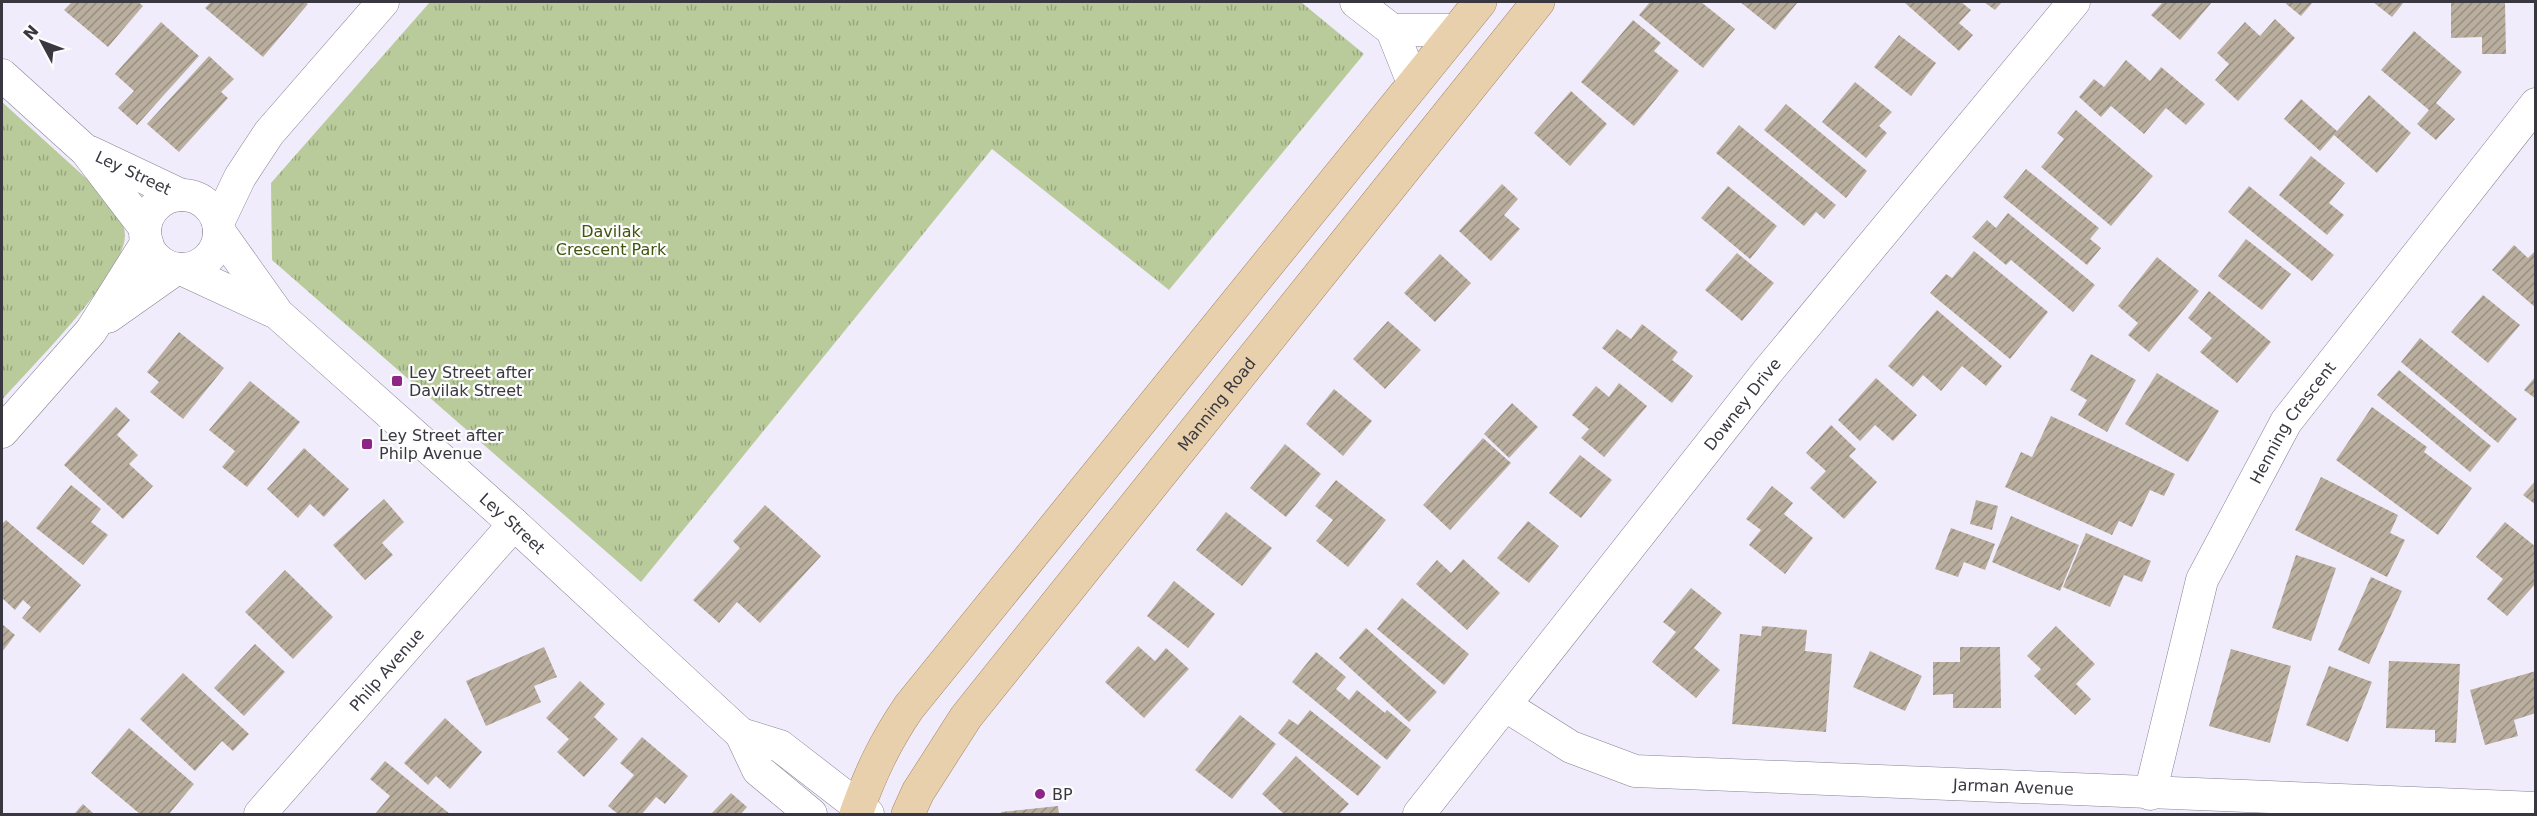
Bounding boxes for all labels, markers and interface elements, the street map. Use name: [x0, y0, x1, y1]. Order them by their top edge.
north arrow: [12, 12, 72, 72]
text: N: [19, 21, 43, 44]
street label: Ley Street: [92, 147, 174, 199]
park label: Davilak Crescent Park: [556, 222, 667, 259]
street label: Manning Road: [1174, 354, 1260, 455]
street label: Downey Drive: [1700, 354, 1785, 454]
street label: Henning Crescent: [2246, 358, 2340, 487]
place label: Ley Street after Davilak Street: [409, 363, 534, 400]
marker: Ley Street after Davilak Street: [390, 374, 404, 388]
place label: Ley Street after Philp Avenue: [379, 426, 504, 463]
marker: Ley Street after Philp Avenue: [360, 437, 374, 451]
street label: Ley Street: [476, 489, 549, 558]
street label: Philp Avenue: [346, 625, 428, 715]
street label: Jarman Avenue: [1952, 775, 2074, 799]
place label: BP: [1052, 785, 1073, 804]
marker: BP: [1033, 787, 1047, 801]

